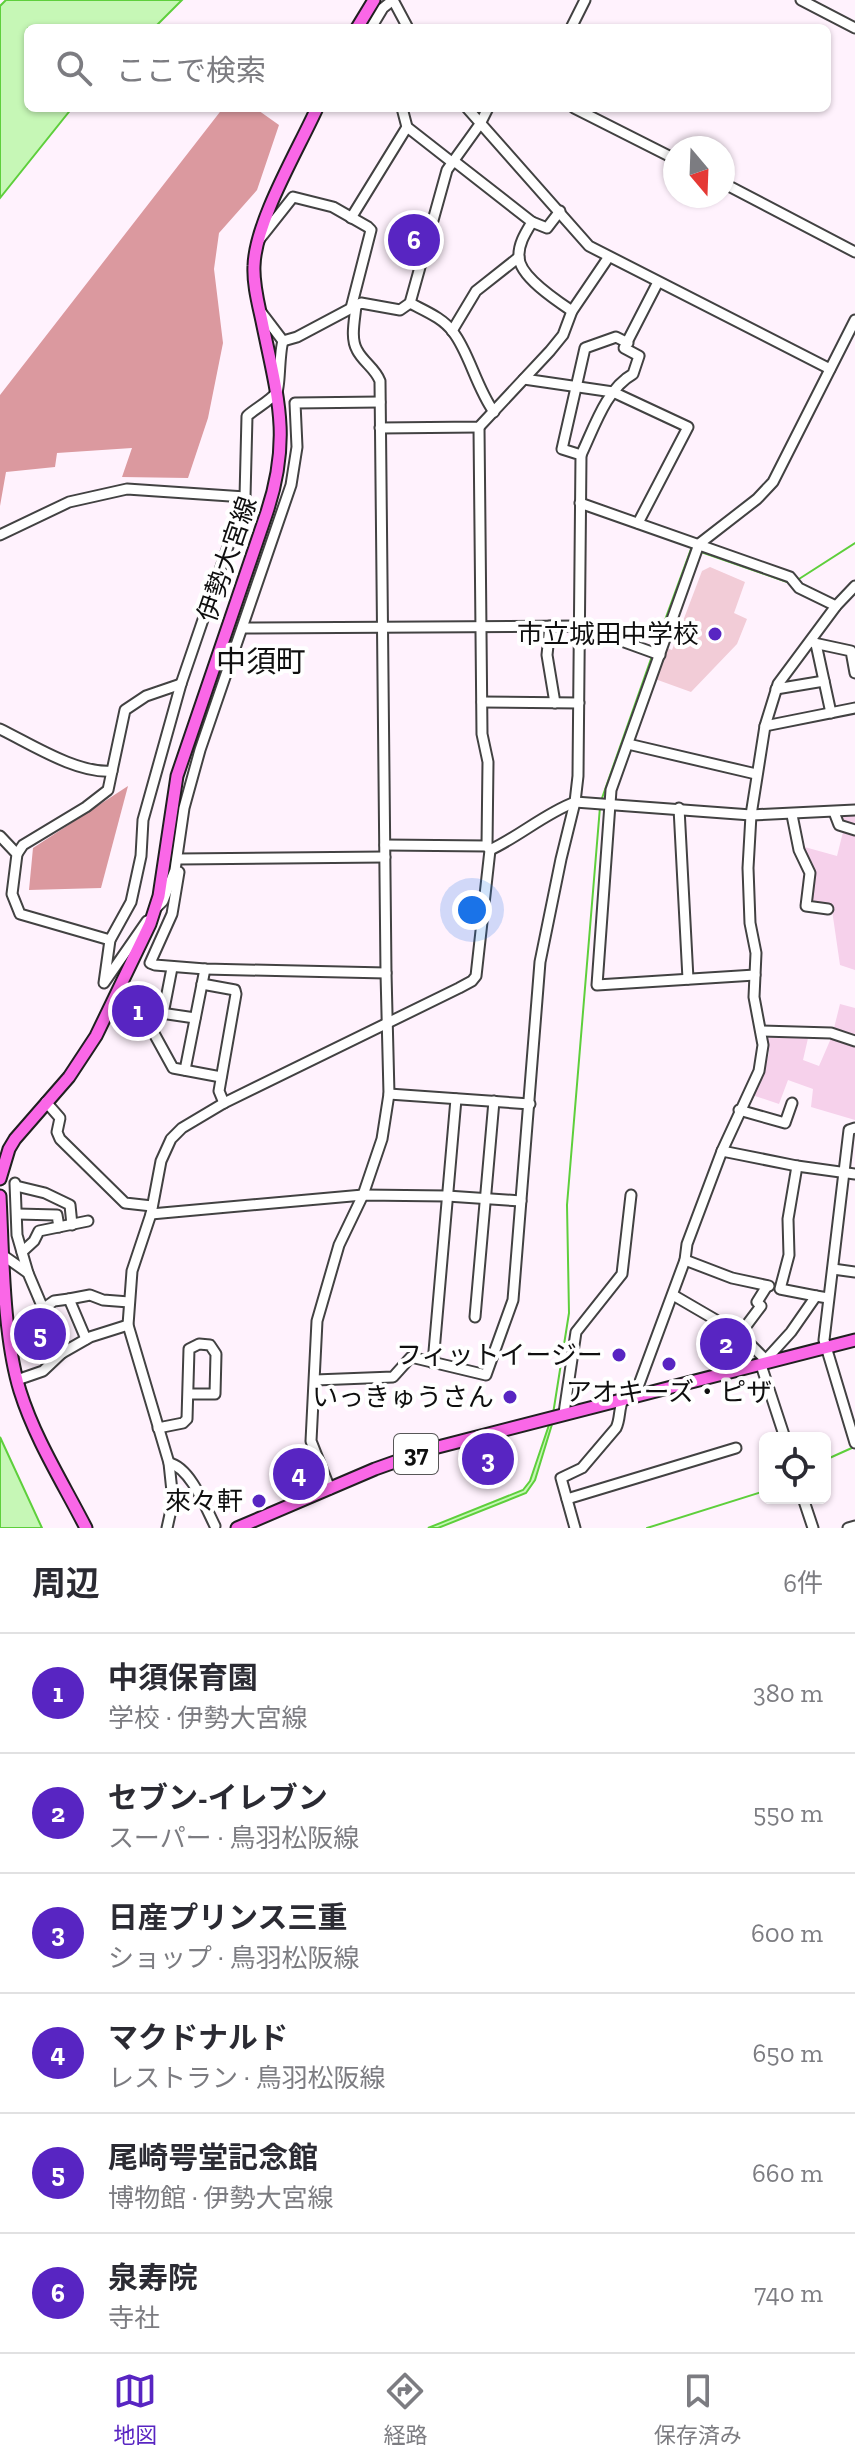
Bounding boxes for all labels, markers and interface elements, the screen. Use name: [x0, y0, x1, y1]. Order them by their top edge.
search box: [24, 24, 831, 112]
icon: search: [52, 46, 96, 90]
text: ここで検索: [116, 53, 266, 89]
north arrow: [663, 136, 735, 208]
pin: 6: [388, 210, 440, 270]
street label: 伊勢大宮線: [191, 492, 263, 626]
place label: 市立城田中学校: [517, 618, 699, 650]
marker: 市立城田中学校: [706, 625, 724, 643]
district label: 中須町: [216, 644, 306, 680]
your location: [452, 890, 492, 930]
pin: 1: [112, 981, 164, 1041]
pin: 5: [14, 1304, 66, 1364]
pin: 2: [700, 1314, 752, 1374]
place label: フィットイージー: [396, 1339, 603, 1371]
marker: フィットイージー: [610, 1346, 628, 1364]
marker: アオキーズ・ピザ: [660, 1355, 678, 1373]
place label: アオキーズ・ピザ: [566, 1376, 772, 1408]
place label: いっきゅうさん: [312, 1381, 494, 1413]
marker: いっきゅうさん: [501, 1388, 519, 1406]
pin: 3: [462, 1429, 514, 1489]
map controls: [759, 1432, 831, 1504]
button: locate: [759, 1432, 831, 1504]
road number: 37: [394, 1434, 438, 1474]
pin: 4: [273, 1444, 325, 1504]
place label: 來々軒: [165, 1485, 243, 1517]
marker: 來々軒: [250, 1492, 268, 1510]
text: 周辺: [32, 1563, 100, 1604]
text: 6件: [783, 1567, 823, 1599]
text: 中須保育園: [108, 1660, 258, 1696]
text: 1: [53, 1677, 63, 1709]
text: 380 m: [753, 1677, 823, 1709]
text: 学校 · 伊勢大宮線: [108, 1702, 308, 1734]
text: セブン-イレブン: [108, 1780, 328, 1816]
text: 2: [51, 1797, 65, 1829]
text: 550 m: [753, 1797, 823, 1829]
text: スーパー · 鳥羽松阪線: [108, 1822, 359, 1854]
text: 日産プリンス三重: [108, 1900, 347, 1936]
text: 3: [51, 1917, 65, 1949]
text: 600 m: [751, 1917, 823, 1949]
text: ショップ · 鳥羽松阪線: [108, 1942, 360, 1974]
text: マクドナルド: [108, 2020, 288, 2056]
text: 4: [51, 2037, 65, 2069]
text: 650 m: [753, 2037, 823, 2069]
text: レストラン · 鳥羽松阪線: [108, 2062, 386, 2094]
text: 尾崎咢堂記念館: [108, 2140, 318, 2176]
text: 5: [51, 2157, 65, 2189]
text: 660 m: [752, 2157, 823, 2189]
text: 博物館 · 伊勢大宮線: [108, 2182, 334, 2214]
text: 泉寿院: [108, 2260, 198, 2296]
text: 6: [51, 2277, 65, 2309]
text: 740 m: [754, 2277, 823, 2309]
text: 寺社: [108, 2302, 160, 2334]
tab: 地図: [113, 2369, 157, 2449]
tab: 経路: [383, 2369, 428, 2449]
tab: 保存済み: [654, 2369, 742, 2449]

